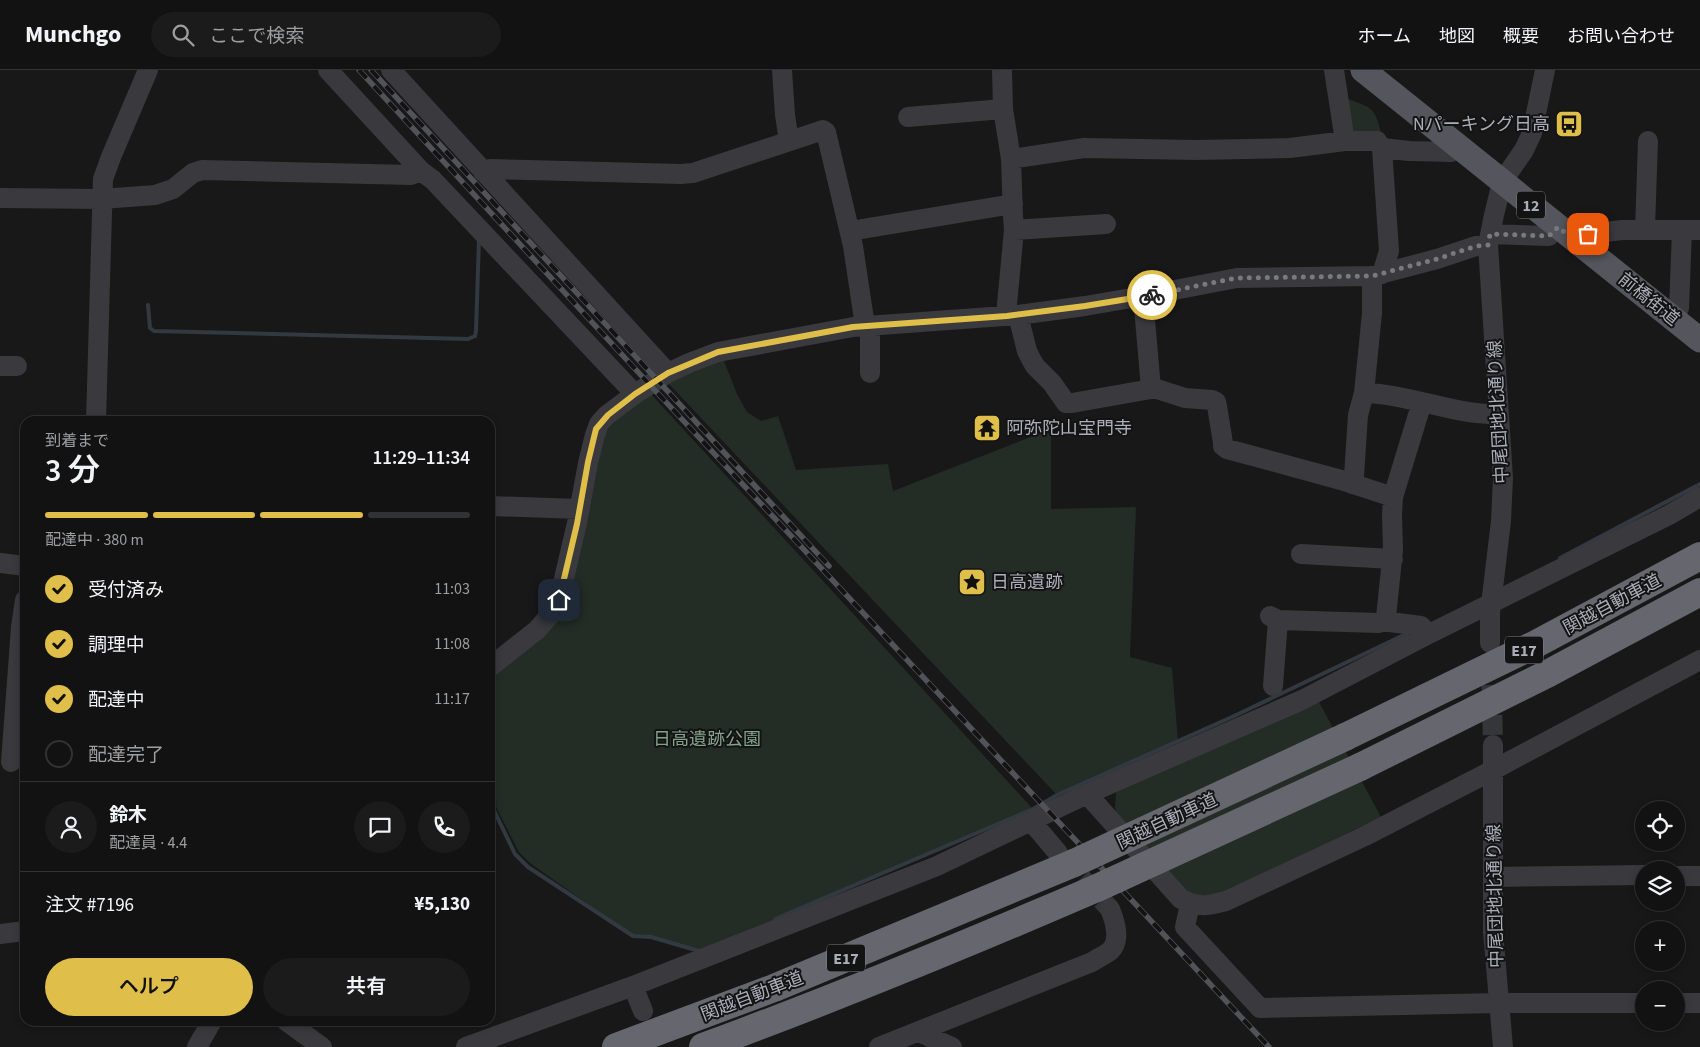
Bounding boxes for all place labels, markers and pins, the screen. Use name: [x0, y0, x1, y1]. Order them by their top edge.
bus stop icon: Nパーキング日高: [1554, 109, 1584, 139]
place label: Nパーキング日高: [1413, 112, 1550, 137]
pin: [1567, 213, 1609, 255]
temple icon: 阿弥陀山宝門寺: [972, 413, 1002, 443]
place label: 阿弥陀山宝門寺: [1006, 416, 1132, 441]
place icon: 日高遺跡: [957, 567, 987, 597]
place label: 日高遺跡: [991, 570, 1063, 595]
pin: [538, 579, 580, 621]

